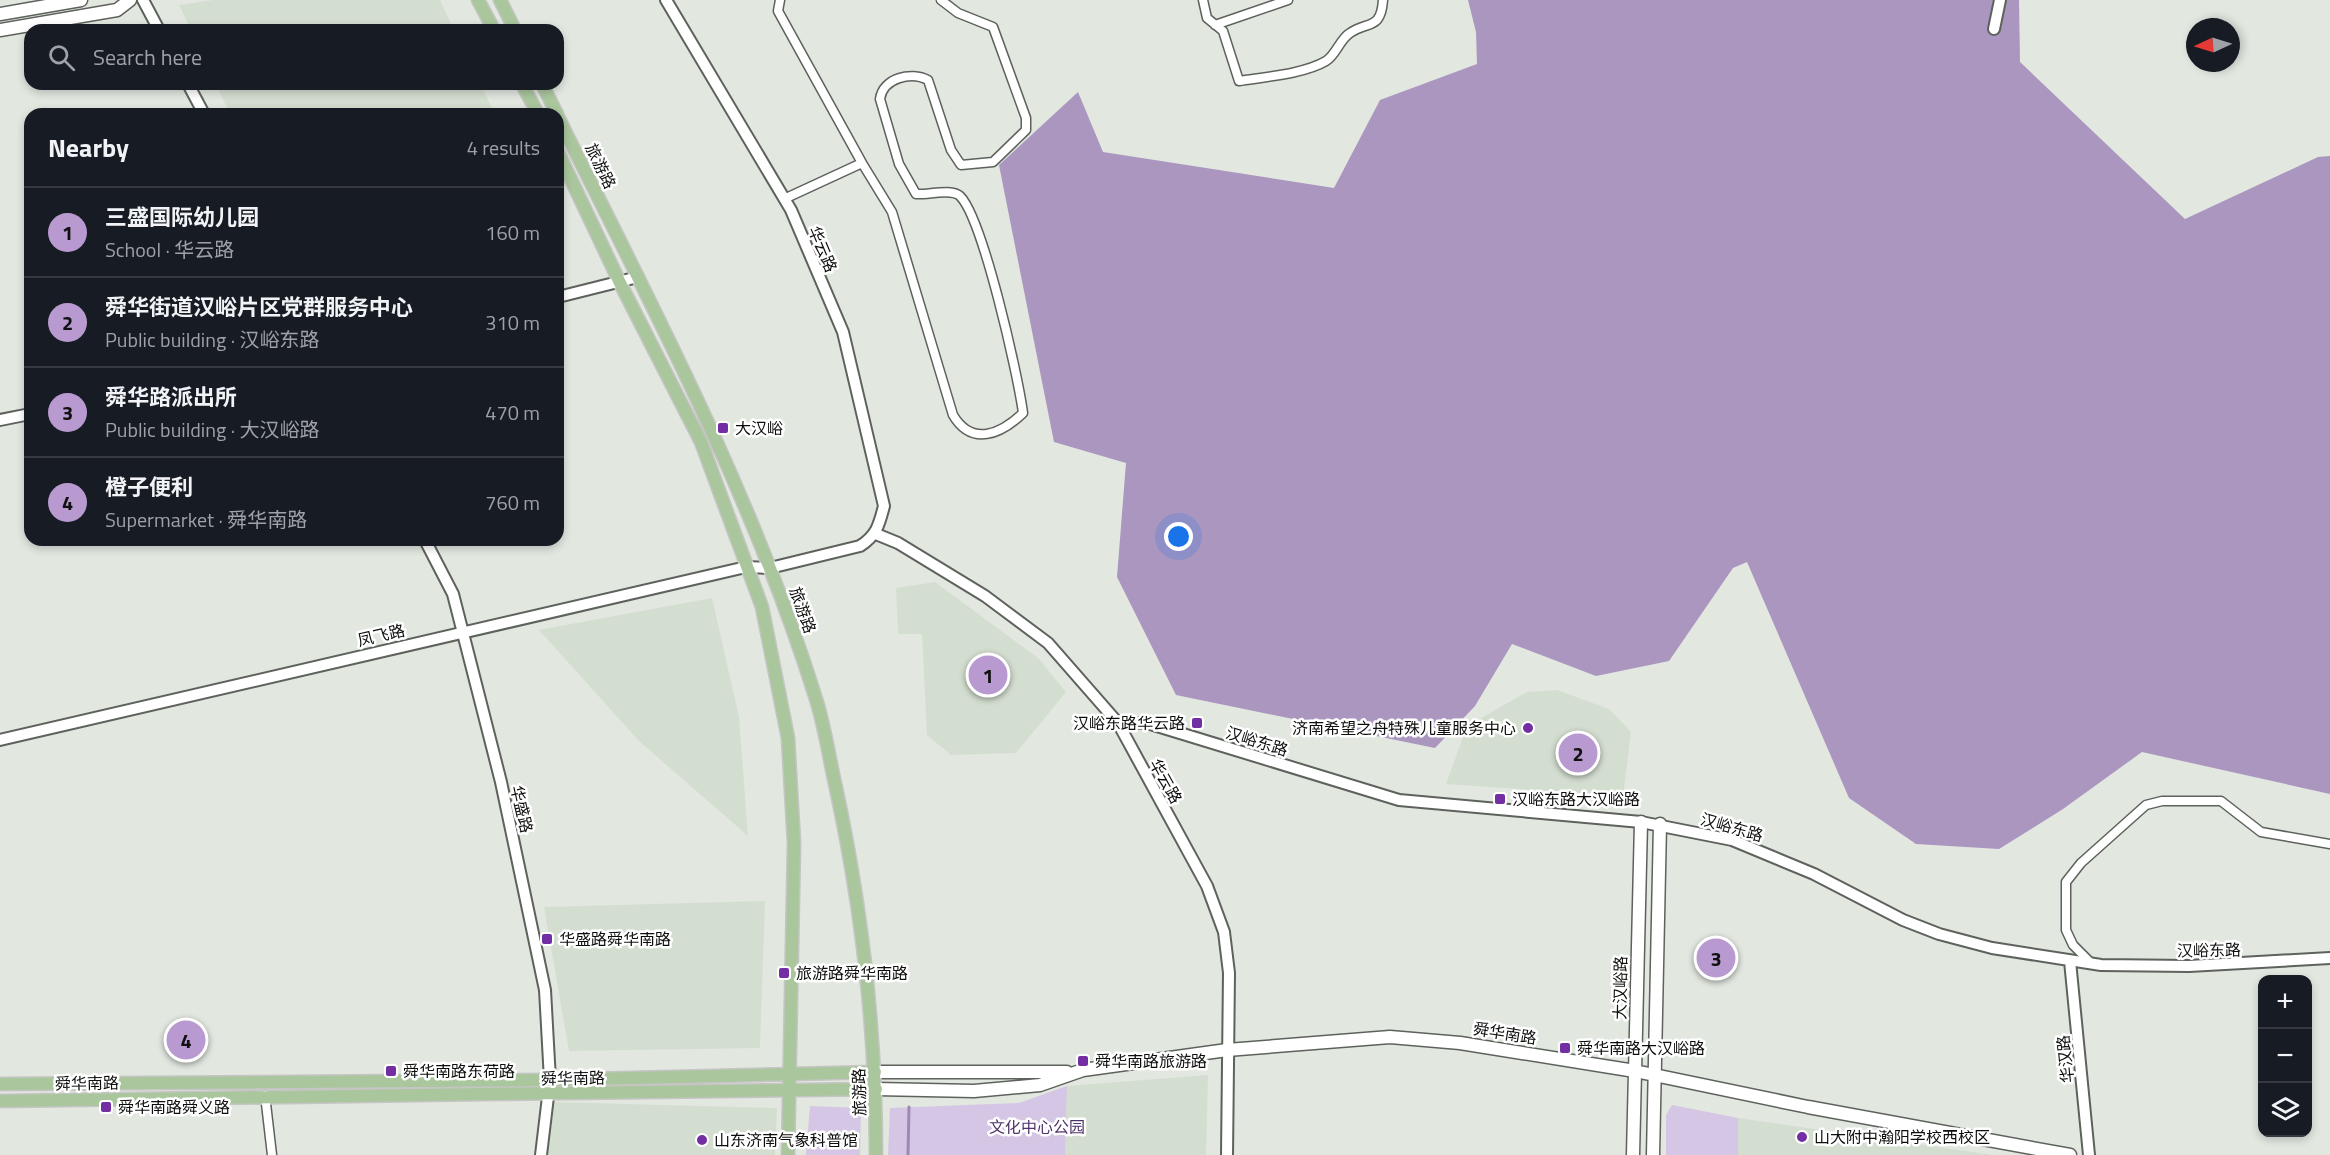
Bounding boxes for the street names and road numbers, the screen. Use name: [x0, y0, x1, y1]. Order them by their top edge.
street label: 旅游路: [580, 139, 622, 193]
street label: 华云路: [803, 222, 843, 276]
street label: 旅游路: [784, 583, 822, 637]
street label: 凤飞路: [355, 618, 407, 652]
street label: 汉峪东路: [1223, 720, 1291, 762]
street label: 华云路: [1144, 754, 1188, 808]
street label: 华盛路: [505, 783, 539, 835]
street label: 汉峪东路: [1698, 807, 1766, 847]
street label: 汉峪东路: [2177, 937, 2241, 963]
street label: 大汉峪路: [1607, 956, 1633, 1020]
street label: 舜华南路: [1472, 1016, 1538, 1050]
street label: 华汉路: [2051, 1034, 2079, 1084]
street label: 舜华南路: [541, 1065, 605, 1091]
street label: 旅游路: [847, 1068, 871, 1116]
street label: 舜华南路: [55, 1070, 119, 1096]

